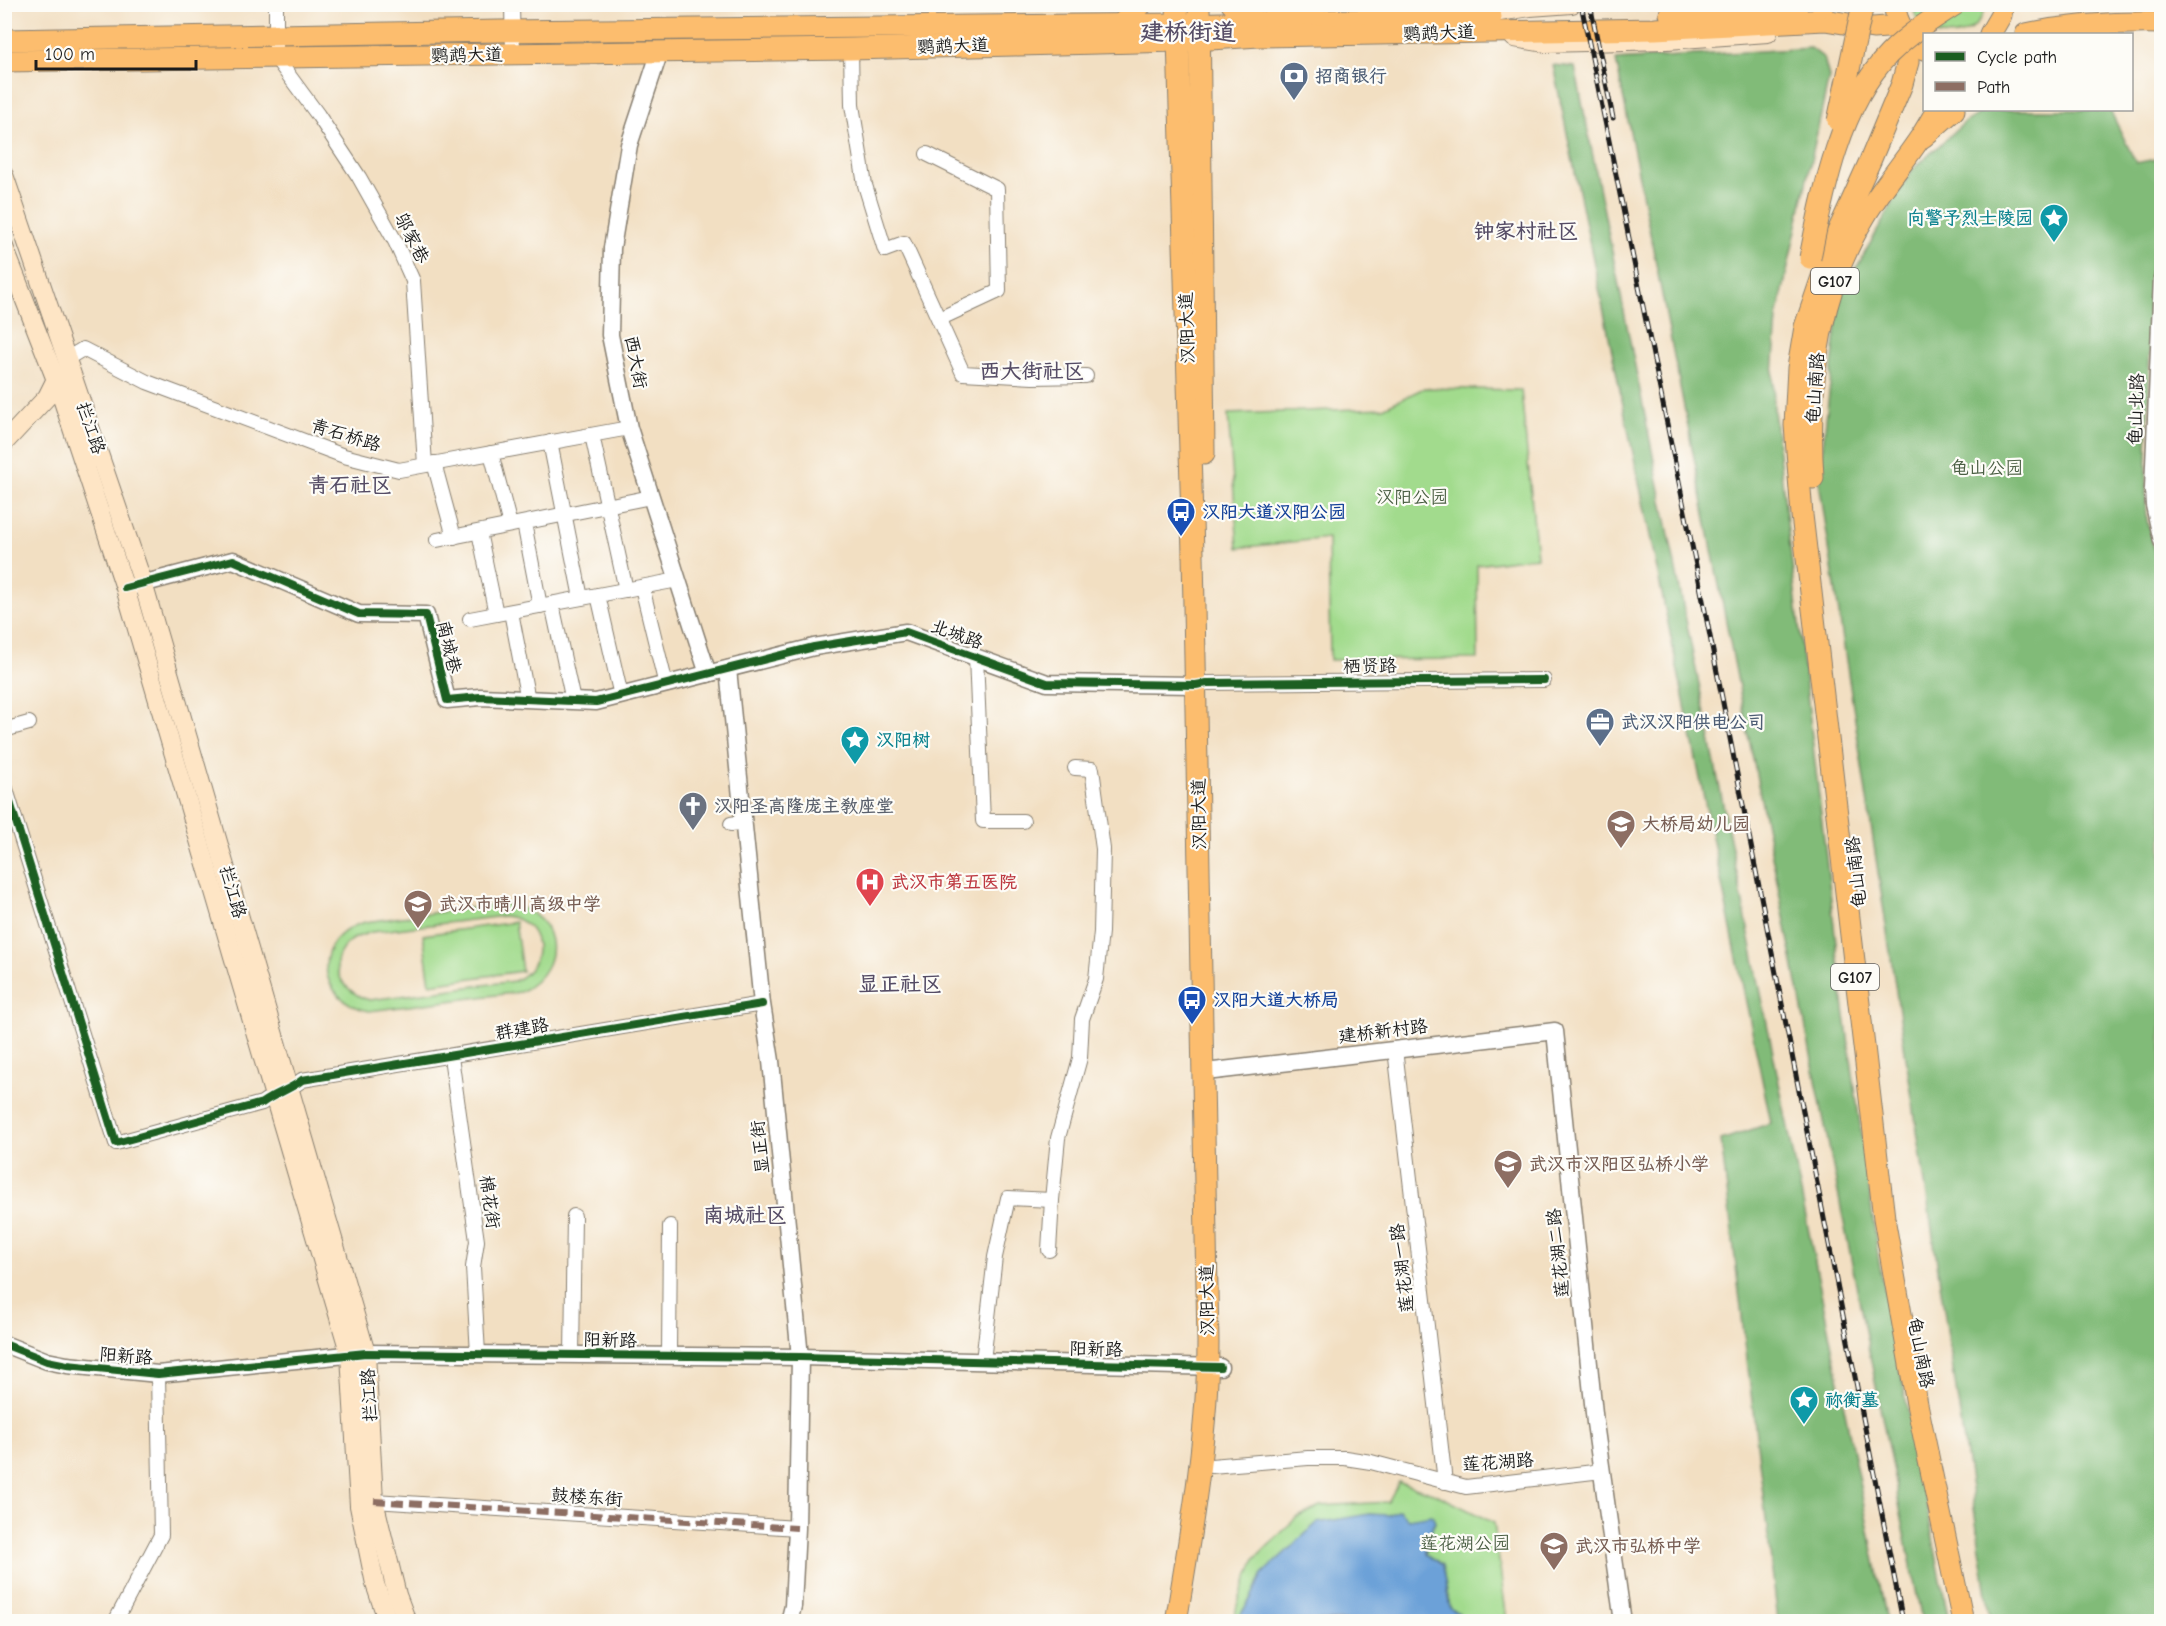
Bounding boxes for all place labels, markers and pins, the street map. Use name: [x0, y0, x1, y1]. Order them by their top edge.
bank icon: 招商银行: [1278, 60, 1310, 102]
place label: 招商银行: [1315, 66, 1387, 87]
place icon: 向警予烈士陵园: [2038, 202, 2070, 244]
place label: 向警予烈士陵园: [1907, 208, 2033, 229]
bus stop icon: 汉阳大道汉阳公园: [1165, 496, 1197, 538]
place label: 汉阳大道汉阳公园: [1202, 502, 1346, 523]
office icon: 武汉汉阳供电公司: [1584, 706, 1616, 748]
place label: 武汉汉阳供电公司: [1621, 712, 1765, 733]
place icon: 汉阳树: [839, 724, 871, 766]
place label: 汉阳树: [876, 730, 930, 751]
church icon: 汉阳圣高隆庞主教座堂: [677, 790, 709, 832]
place label: 汉阳圣高隆庞主教座堂: [714, 796, 894, 817]
school or university icon: 大桥局幼儿园: [1605, 808, 1637, 850]
place label: 大桥局幼儿园: [1642, 814, 1750, 835]
hospital icon: 武汉市第五医院: [854, 866, 886, 908]
place label: 武汉市第五医院: [891, 872, 1017, 893]
school or university icon: 武汉市晴川高级中学: [402, 888, 434, 930]
place label: 武汉市晴川高级中学: [439, 894, 601, 915]
bus stop icon: 汉阳大道大桥局: [1176, 984, 1208, 1026]
place label: 汉阳大道大桥局: [1213, 990, 1339, 1011]
school or university icon: 武汉市汉阳区弘桥小学: [1492, 1148, 1524, 1190]
place label: 武汉市汉阳区弘桥小学: [1529, 1154, 1709, 1175]
place icon: 祢衡墓: [1788, 1384, 1820, 1426]
place label: 祢衡墓: [1825, 1390, 1879, 1411]
school or university icon: 武汉市弘桥中学: [1538, 1530, 1570, 1572]
place label: 武汉市弘桥中学: [1575, 1536, 1701, 1557]

